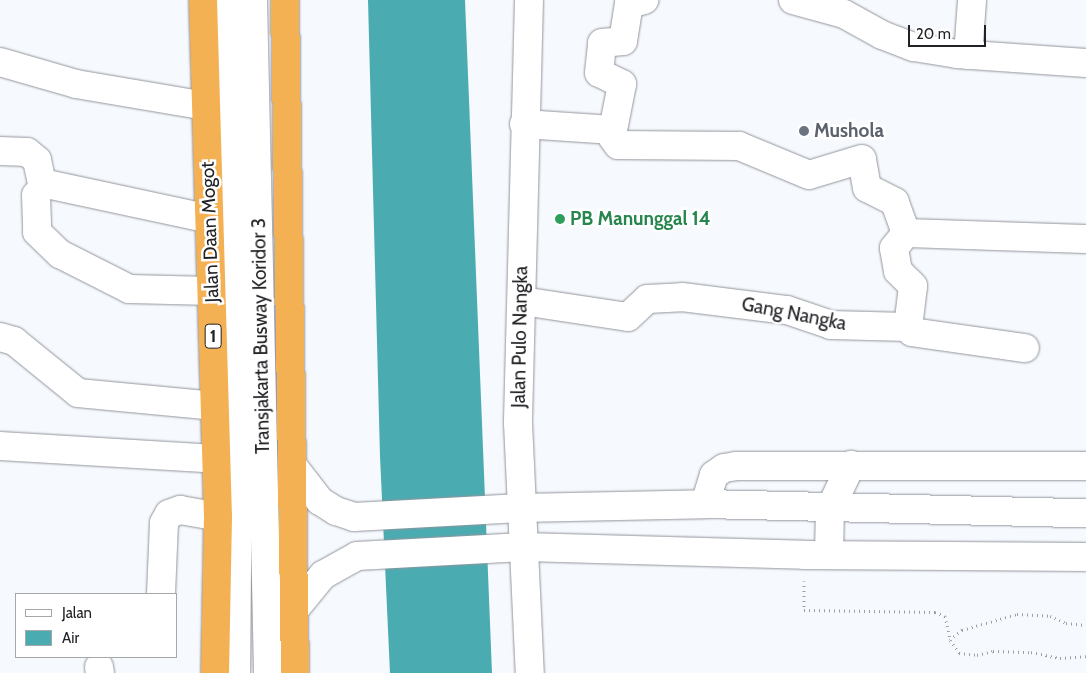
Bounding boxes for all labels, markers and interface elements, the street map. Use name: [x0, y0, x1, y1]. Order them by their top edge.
scale bar: [911, 15, 988, 47]
text: 20 m: [916, 25, 951, 43]
place label: Mushola: [814, 120, 884, 142]
marker: Mushola: [798, 125, 810, 137]
street label: Jalan Daan Mogot: [196, 161, 224, 303]
place label: PB Manunggal 14: [570, 208, 711, 230]
marker: PB Manunggal 14: [554, 213, 566, 225]
street label: Transjakarta Busway Koridor 3: [248, 218, 274, 454]
street label: Jalan Pulo Nangka: [507, 266, 533, 408]
street label: Gang Nangka: [740, 293, 848, 335]
road number: 1: [204, 321, 222, 352]
legend: [15, 593, 178, 658]
text: Jalan: [62, 604, 92, 622]
text: Air: [62, 629, 79, 647]

